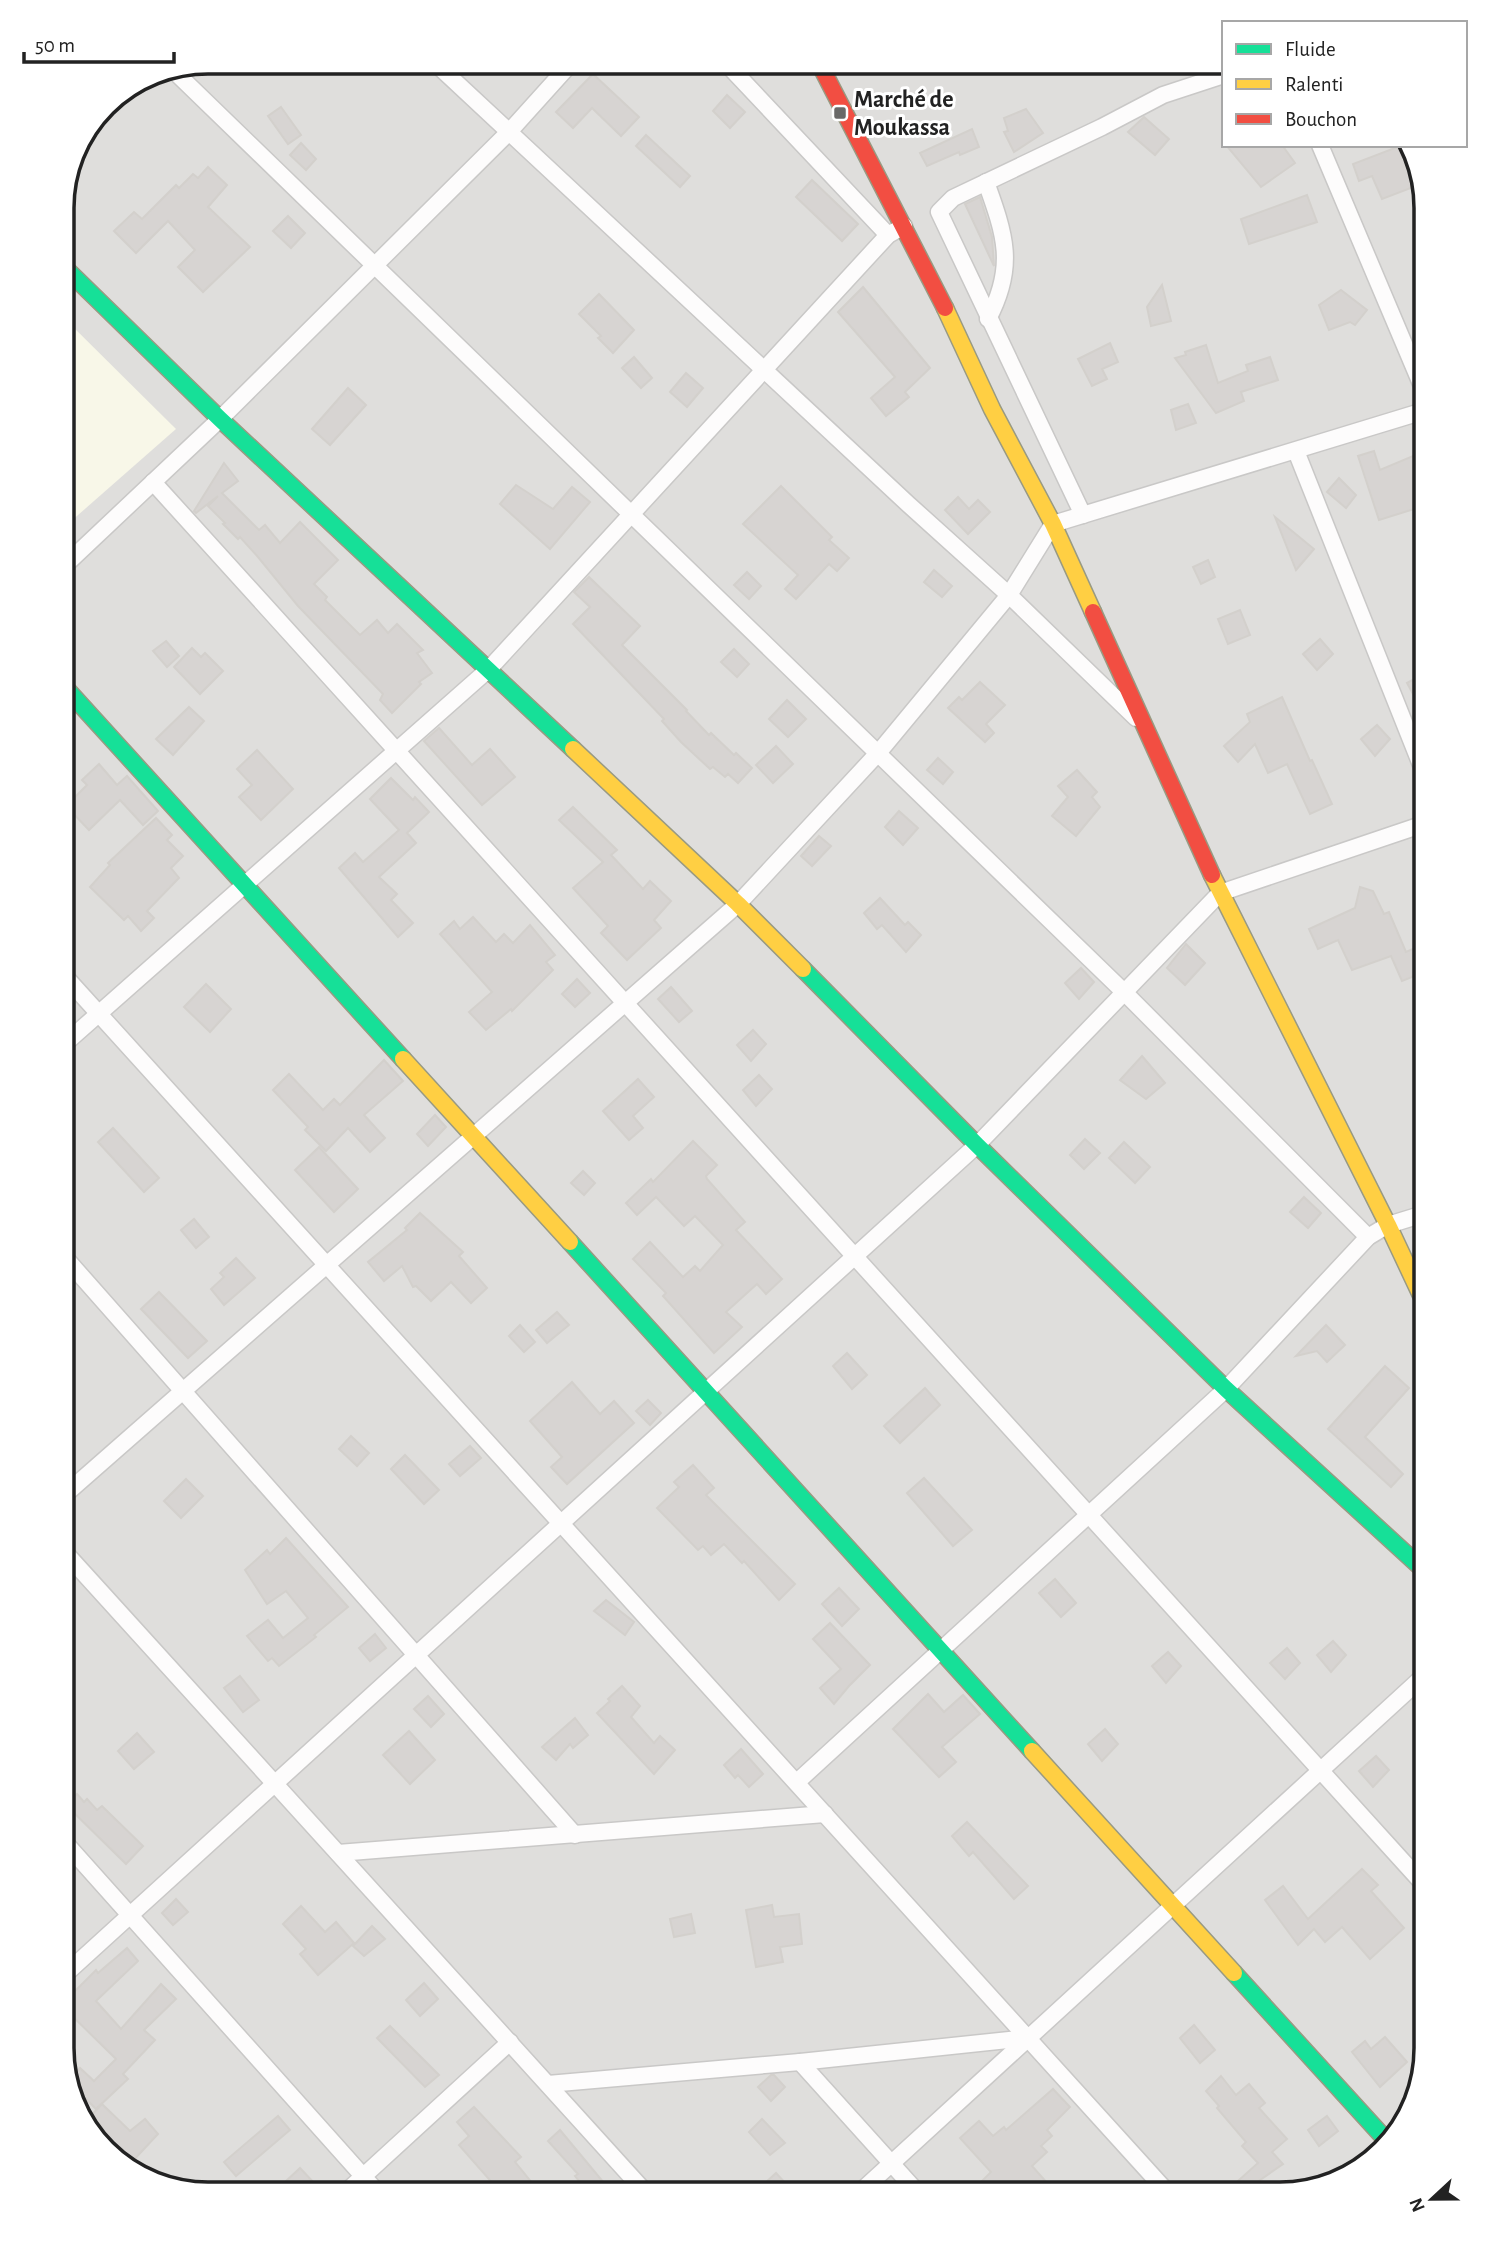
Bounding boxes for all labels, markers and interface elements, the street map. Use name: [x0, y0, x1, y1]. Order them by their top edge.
scale bar: [24, 21, 175, 65]
legend: [1222, 21, 1467, 147]
text: 50 m: [35, 35, 75, 56]
text: Fluide: [1285, 39, 1336, 60]
text: Ralenti: [1285, 74, 1343, 95]
place label: Marché de Moukassa: [854, 88, 953, 140]
marker: Marché de Moukassa: [832, 105, 848, 121]
text: Bouchon: [1285, 109, 1357, 130]
north arrow: [1397, 2164, 1467, 2234]
text: N: [1406, 2195, 1429, 2214]

